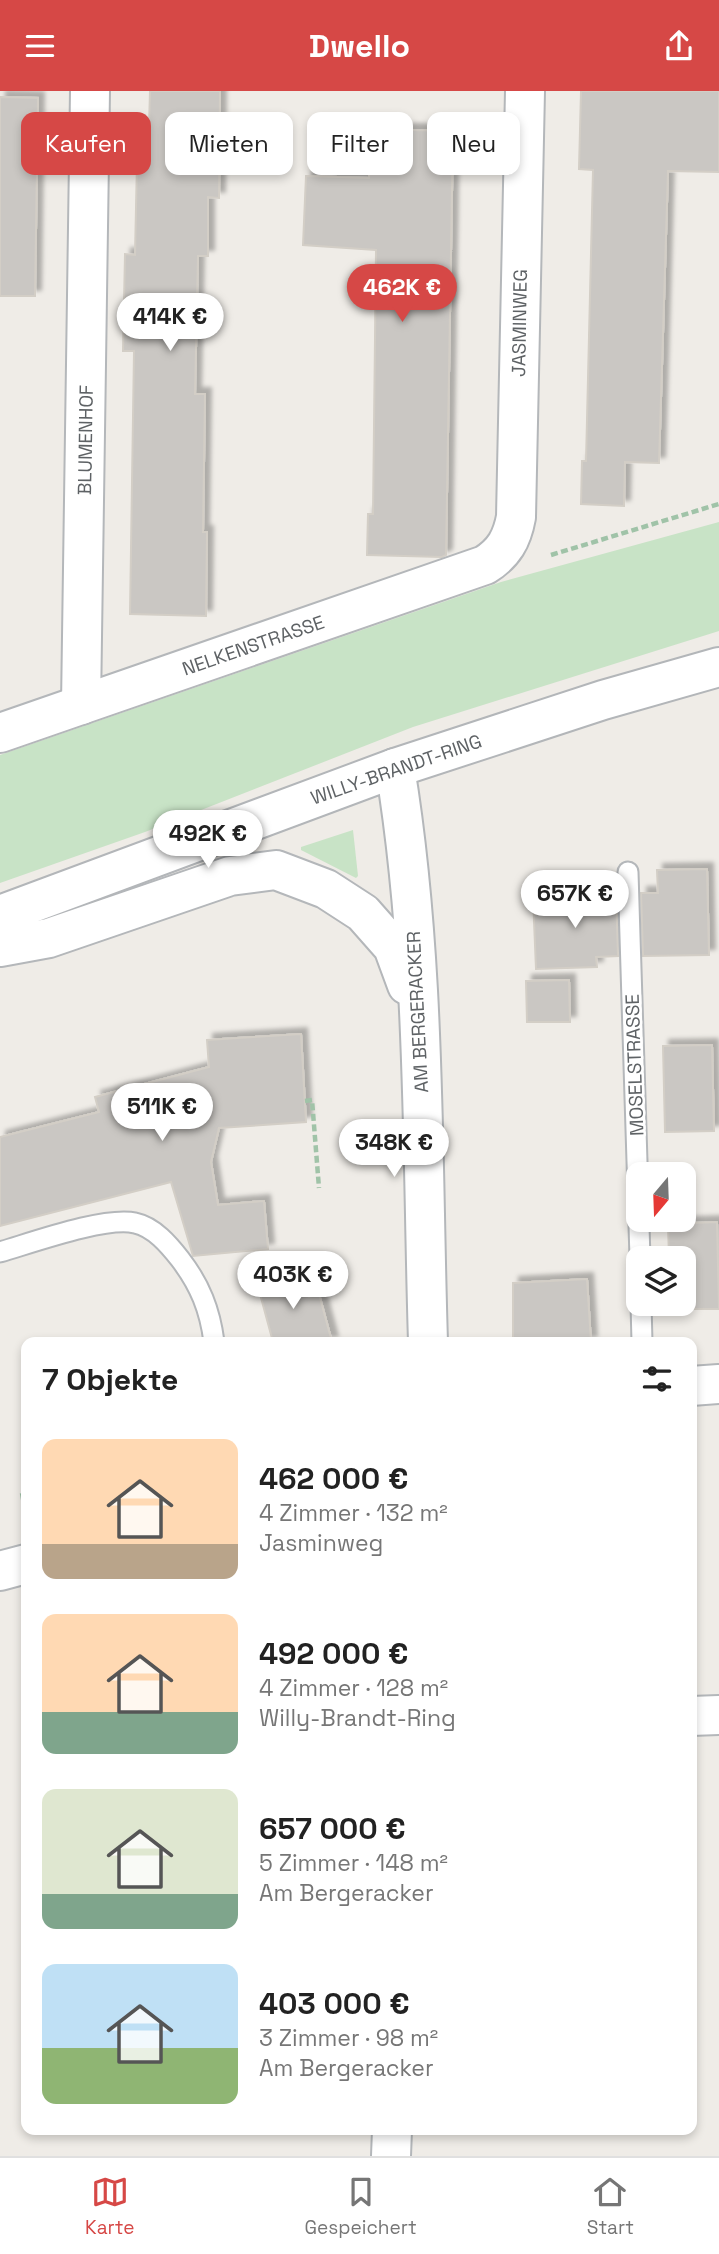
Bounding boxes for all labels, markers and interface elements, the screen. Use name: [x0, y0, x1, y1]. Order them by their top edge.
text: Dwello: [309, 26, 410, 66]
icon: menu: [21, 27, 59, 65]
icon: share: [660, 27, 698, 65]
chip: Kaufen: [21, 112, 151, 175]
chip: Mieten: [165, 112, 293, 175]
chip: Filter: [307, 112, 413, 175]
chip: Neu: [427, 112, 520, 175]
pin: 462K €: [345, 265, 459, 324]
street label: JASMINWEG: [506, 269, 533, 377]
text: 462K €: [363, 272, 441, 302]
pin: 414K €: [113, 293, 227, 353]
text: 414K €: [133, 301, 207, 331]
street label: BLUMENHOF: [72, 385, 99, 495]
street label: NELKENSTRASSE: [179, 609, 328, 682]
street label: WILLY-BRANDT-RING: [307, 728, 485, 811]
pin: 492K €: [151, 811, 265, 870]
text: 492K €: [169, 818, 247, 848]
pin: 657K €: [518, 871, 632, 930]
text: 657K €: [537, 878, 613, 908]
street label: AM BERGERACKER: [401, 930, 434, 1094]
street label: MOSELSTRASSE: [620, 994, 649, 1136]
pin: 511K €: [105, 1083, 219, 1143]
text: 511K €: [127, 1091, 197, 1121]
pin: 348K €: [337, 1119, 451, 1179]
text: 348K €: [355, 1127, 433, 1157]
north arrow: [626, 1162, 696, 1232]
map controls: [626, 1162, 696, 1316]
button: layers: [626, 1246, 696, 1316]
pin: 403K €: [236, 1251, 350, 1311]
text: 403K €: [253, 1259, 333, 1289]
text: 7 Objekte: [42, 1360, 178, 1399]
icon: filters: [638, 1360, 676, 1398]
text: 462 000 €: [259, 1459, 408, 1498]
icon: home: [98, 1467, 182, 1551]
text: 4 Zimmer · 132 m²: [259, 1498, 448, 1528]
text: Jasminweg: [259, 1528, 383, 1558]
text: 492 000 €: [259, 1634, 408, 1673]
icon: home: [98, 1642, 182, 1726]
text: 4 Zimmer · 128 m²: [259, 1673, 448, 1703]
text: Willy-Brandt-Ring: [259, 1703, 456, 1733]
text: 657 000 €: [259, 1809, 406, 1848]
icon: home: [98, 1817, 182, 1901]
text: 5 Zimmer · 148 m²: [259, 1848, 448, 1878]
text: Am Bergeracker: [259, 1878, 434, 1908]
text: 403 000 €: [259, 1984, 410, 2023]
icon: home: [98, 1992, 182, 2076]
text: 3 Zimmer · 98 m²: [259, 2023, 438, 2053]
text: Am Bergeracker: [259, 2053, 434, 2083]
tab: Karte: [85, 2173, 134, 2240]
tab: Gespeichert: [305, 2173, 417, 2240]
tab: Start: [587, 2173, 634, 2240]

